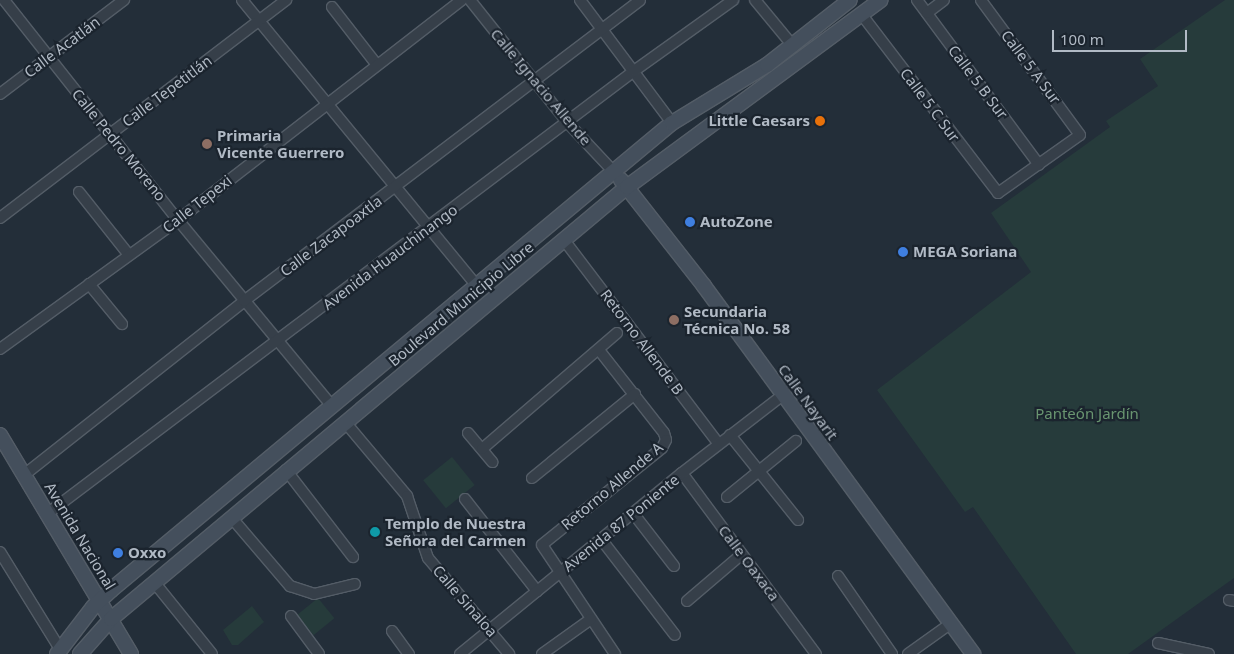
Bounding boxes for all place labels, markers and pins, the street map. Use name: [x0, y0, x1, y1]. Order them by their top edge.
place label: Little Caesars: [708, 112, 810, 130]
marker: Little Caesars: [814, 115, 826, 127]
place label: Primaria Vicente Guerrero: [217, 126, 344, 161]
marker: Primaria Vicente Guerrero: [201, 138, 213, 150]
place label: AutoZone: [700, 213, 773, 231]
marker: AutoZone: [684, 216, 696, 228]
place label: MEGA Soriana: [913, 243, 1017, 261]
marker: MEGA Soriana: [897, 246, 909, 258]
place label: Secundaria Técnica No. 58: [684, 302, 790, 337]
marker: Secundaria Técnica No. 58: [668, 314, 680, 326]
place label: Templo de Nuestra Señora del Carmen: [385, 514, 526, 549]
marker: Templo de Nuestra Señora del Carmen: [369, 526, 381, 538]
place label: Oxxo: [128, 544, 166, 562]
marker: Oxxo: [112, 547, 124, 559]

